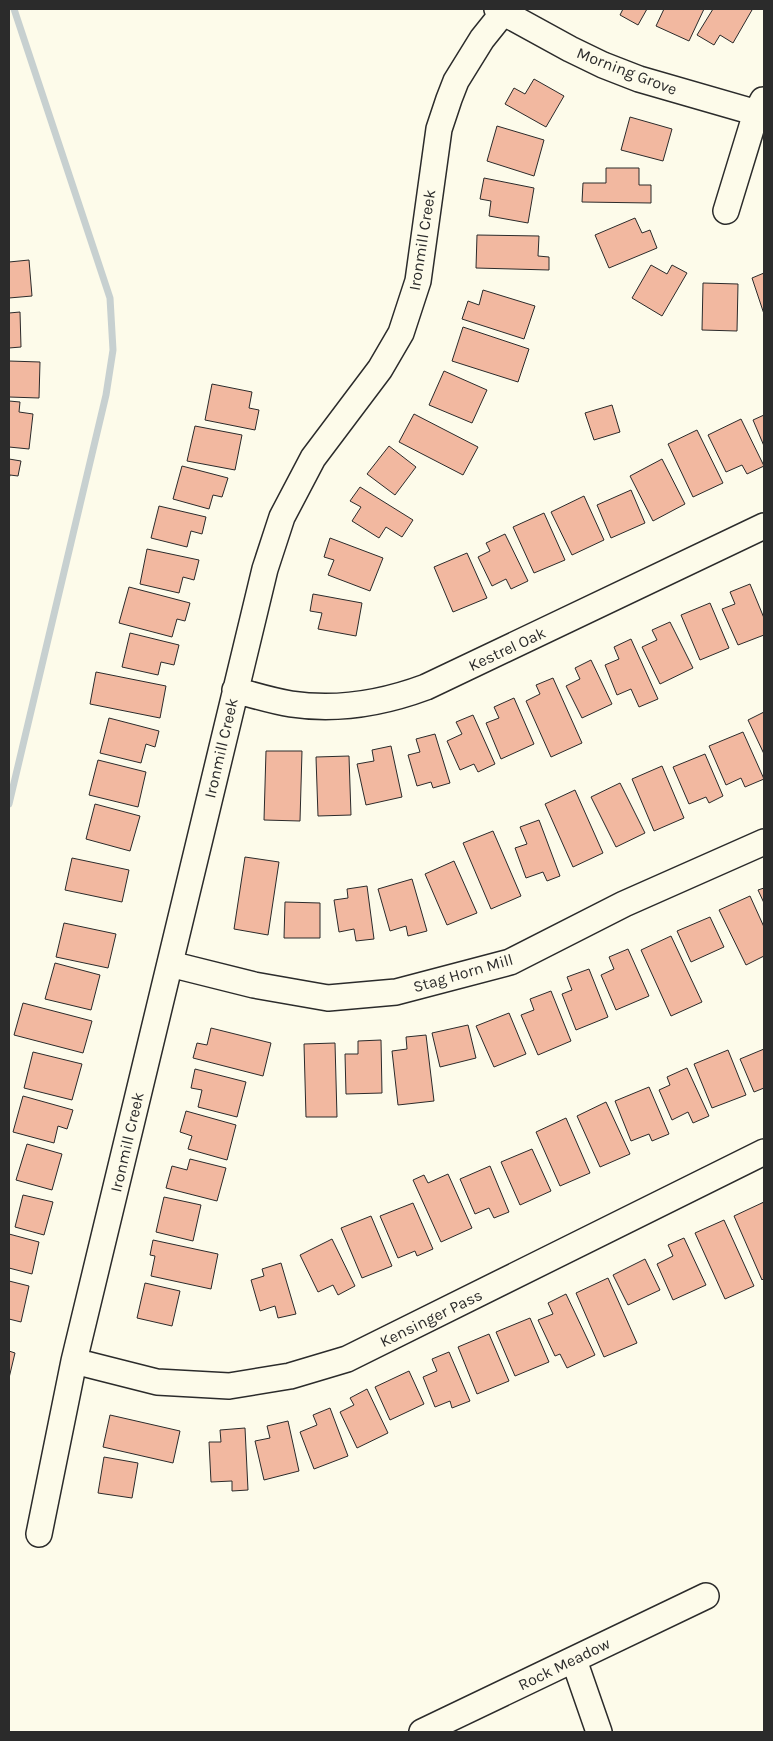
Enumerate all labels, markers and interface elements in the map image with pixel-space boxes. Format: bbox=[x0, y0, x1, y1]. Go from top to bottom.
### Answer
street label: Morning Grove bbox=[574, 43, 680, 99]
street label: Ironmill Creek bbox=[405, 188, 439, 292]
street label: Kestrel Oak bbox=[465, 623, 549, 675]
street label: Ironmill Creek bbox=[200, 696, 242, 800]
street label: Stag Horn Mill bbox=[411, 950, 515, 996]
street label: Ironmill Creek bbox=[106, 1090, 148, 1194]
street label: Kensinger Pass bbox=[377, 1285, 485, 1351]
street label: Rock Meadow bbox=[515, 1633, 613, 1694]

